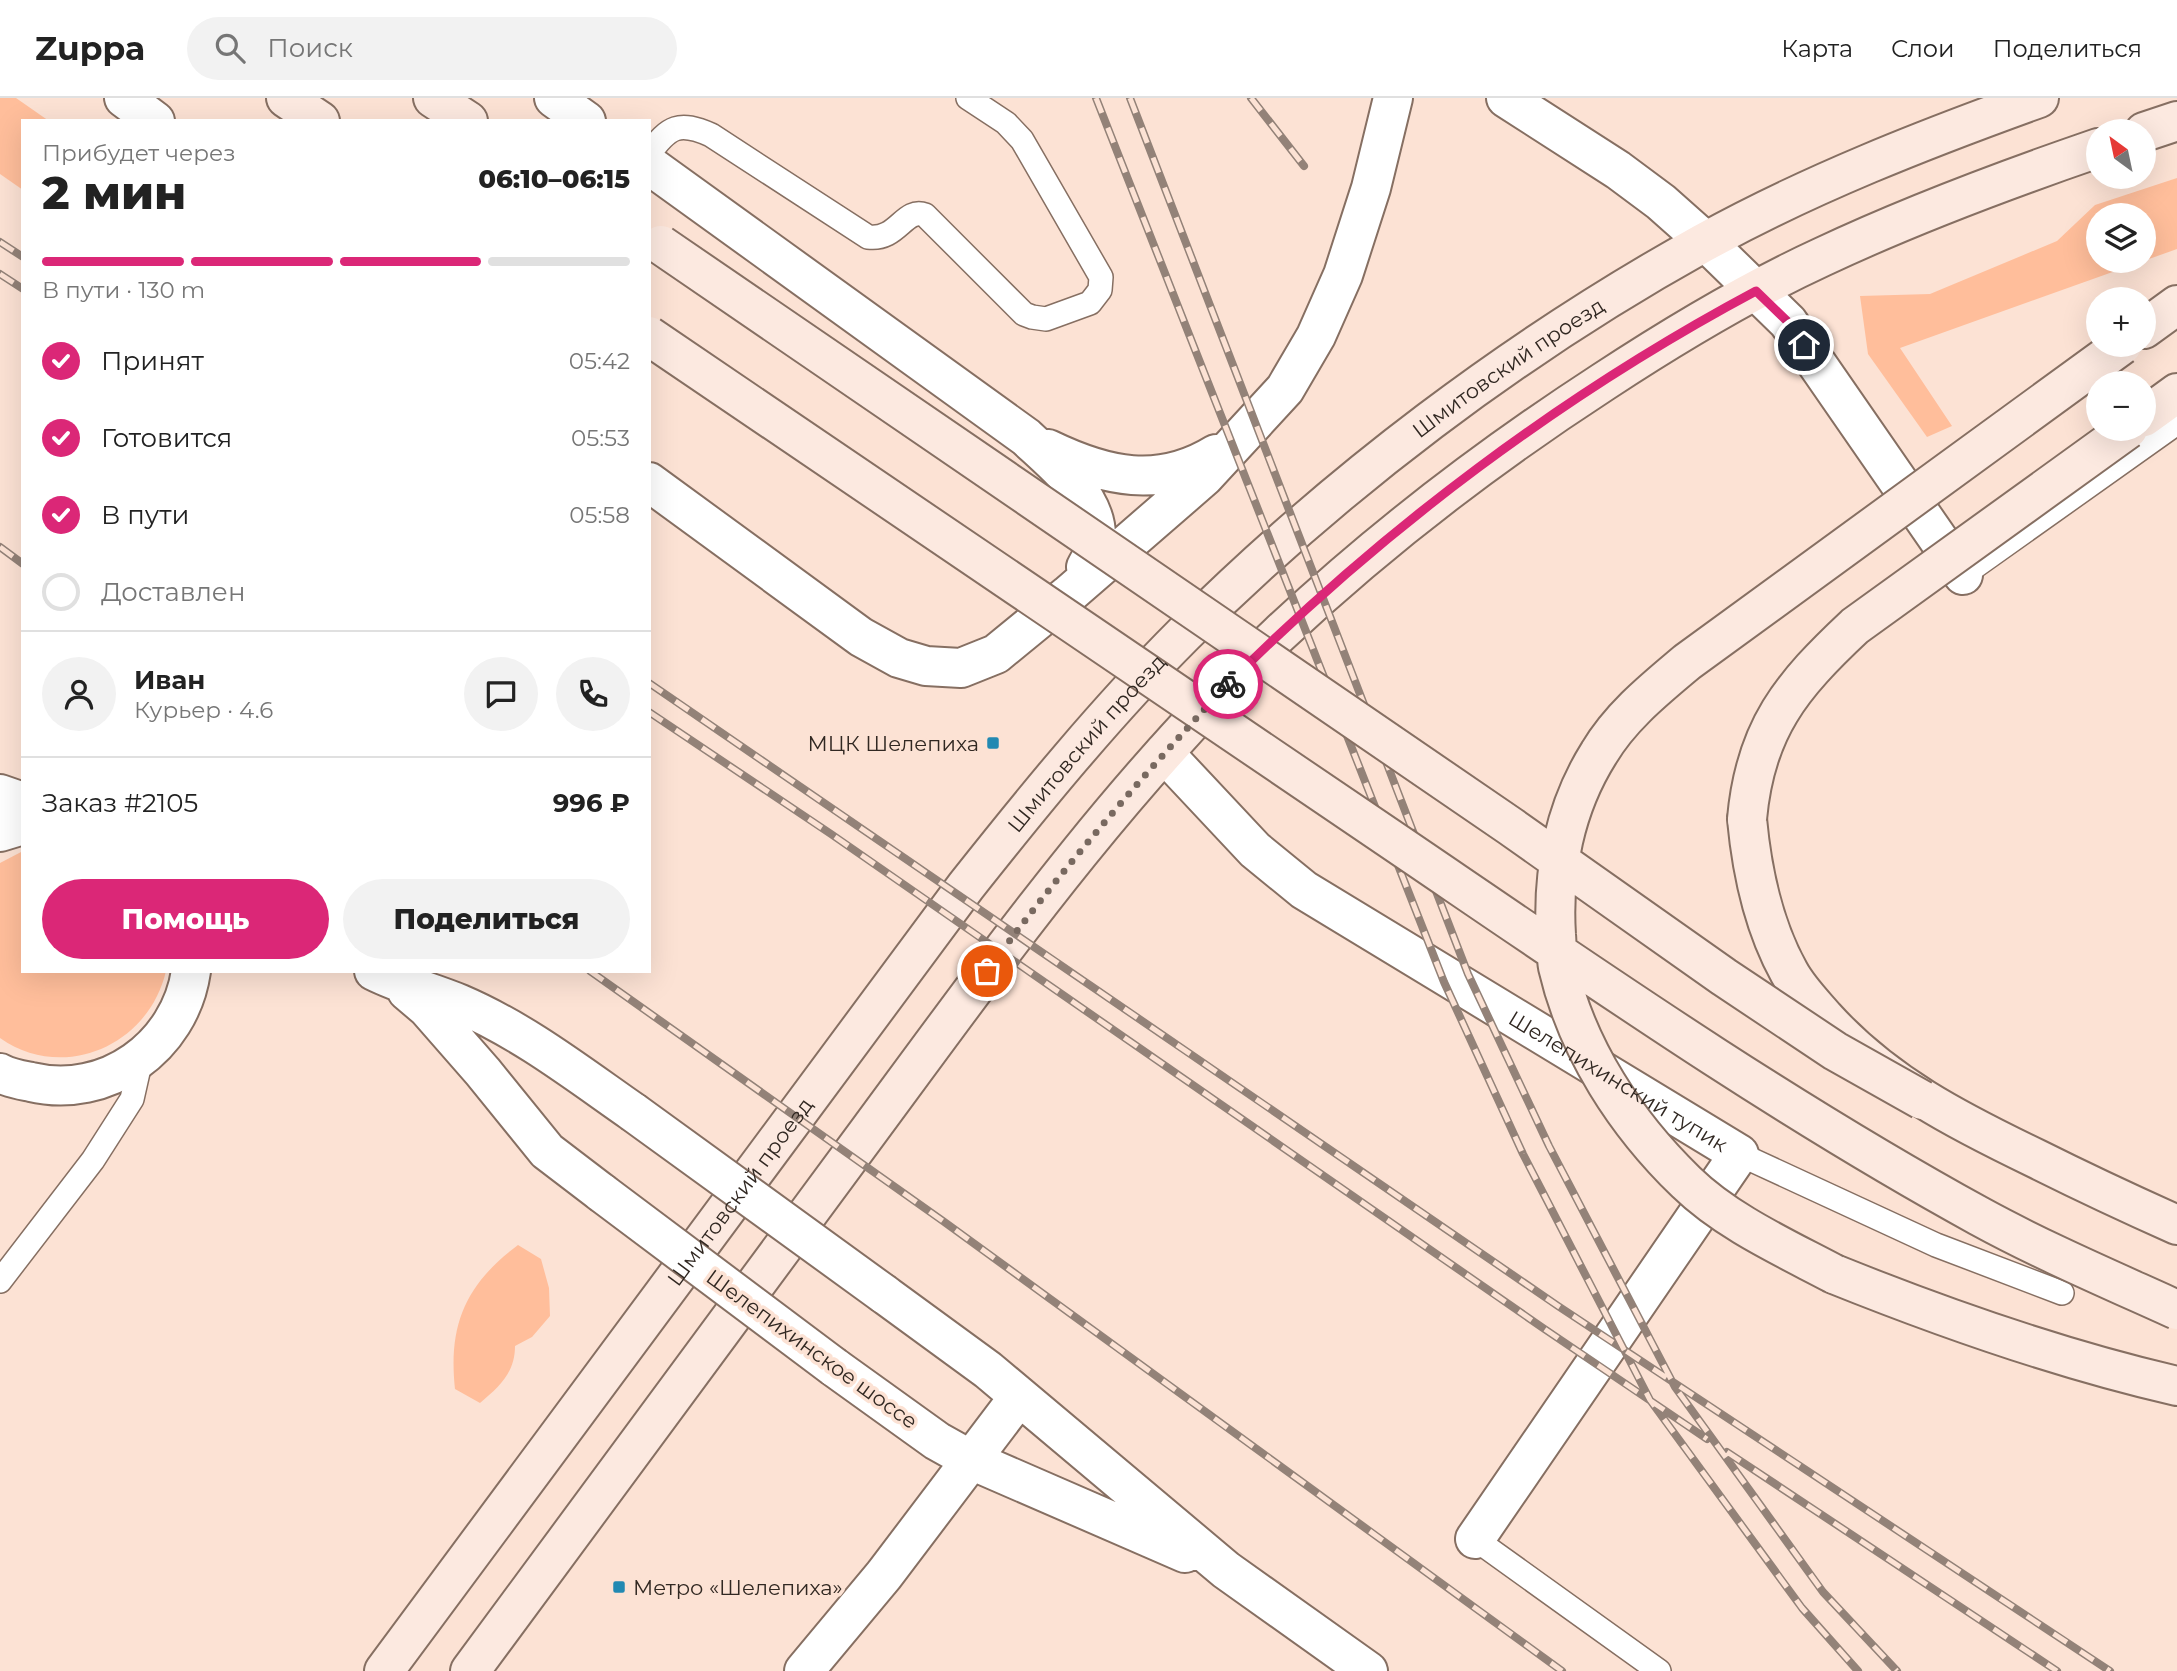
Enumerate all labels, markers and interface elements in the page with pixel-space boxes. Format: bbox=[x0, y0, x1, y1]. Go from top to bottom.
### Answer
search box bbox=[187, 17, 677, 80]
text: Zuppa bbox=[35, 28, 145, 68]
icon: search bbox=[211, 29, 249, 67]
text: Поиск bbox=[267, 32, 353, 64]
text: Карта bbox=[1781, 34, 1853, 63]
text: Слои bbox=[1891, 34, 1955, 63]
text: Поделиться bbox=[1993, 34, 2142, 63]
north arrow bbox=[2086, 119, 2156, 189]
map controls bbox=[2086, 119, 2156, 441]
text: Прибудет через bbox=[42, 139, 236, 167]
text: 06:10–06:15 bbox=[478, 163, 630, 195]
text: 2 мин bbox=[42, 164, 186, 221]
button: layers bbox=[2086, 203, 2156, 273]
text: В пути · 130 m bbox=[42, 276, 205, 304]
button: + bbox=[2086, 287, 2156, 357]
street label: Шмитовский проезд bbox=[1407, 292, 1608, 442]
pin bbox=[1774, 315, 1834, 375]
icon: home bbox=[1785, 326, 1823, 364]
icon: check bbox=[42, 342, 80, 380]
text: Принят bbox=[101, 345, 204, 377]
text: 05:42 bbox=[569, 347, 630, 375]
button: − bbox=[2086, 371, 2156, 441]
icon: check bbox=[42, 419, 80, 457]
text: Готовится bbox=[101, 422, 232, 454]
text: 05:53 bbox=[571, 424, 630, 452]
icon: check bbox=[42, 496, 80, 534]
text: В пути bbox=[101, 499, 190, 531]
text: 05:58 bbox=[569, 501, 630, 529]
text: Доставлен bbox=[101, 576, 246, 608]
street label: Шмитовский проезд bbox=[1002, 649, 1170, 837]
courier bbox=[1193, 649, 1263, 719]
button: person bbox=[42, 657, 116, 731]
button: chat bbox=[464, 657, 538, 731]
button: phone bbox=[556, 657, 630, 731]
text: Иван bbox=[134, 664, 205, 696]
icon: bike bbox=[1209, 665, 1247, 703]
text: Курьер · 4.6 bbox=[134, 696, 273, 724]
place label: МЦК Шелепиха bbox=[808, 731, 979, 756]
marker: МЦК Шелепиха bbox=[985, 735, 1001, 751]
text: Заказ #2105 bbox=[42, 787, 198, 819]
text: 996 ₽ bbox=[553, 787, 630, 819]
button: Помощь bbox=[42, 879, 329, 959]
button: Поделиться bbox=[343, 879, 630, 959]
pin bbox=[957, 941, 1017, 1001]
icon: bag bbox=[968, 952, 1006, 990]
street label: Шелепихинский тупик bbox=[1505, 1005, 1732, 1157]
street label: Шмитовский проезд bbox=[662, 1092, 817, 1290]
street label: Шелепихинское шоссе bbox=[702, 1264, 922, 1434]
place label: Метро «Шелепиха» bbox=[633, 1575, 843, 1600]
marker: Метро «Шелепиха» bbox=[611, 1579, 627, 1595]

